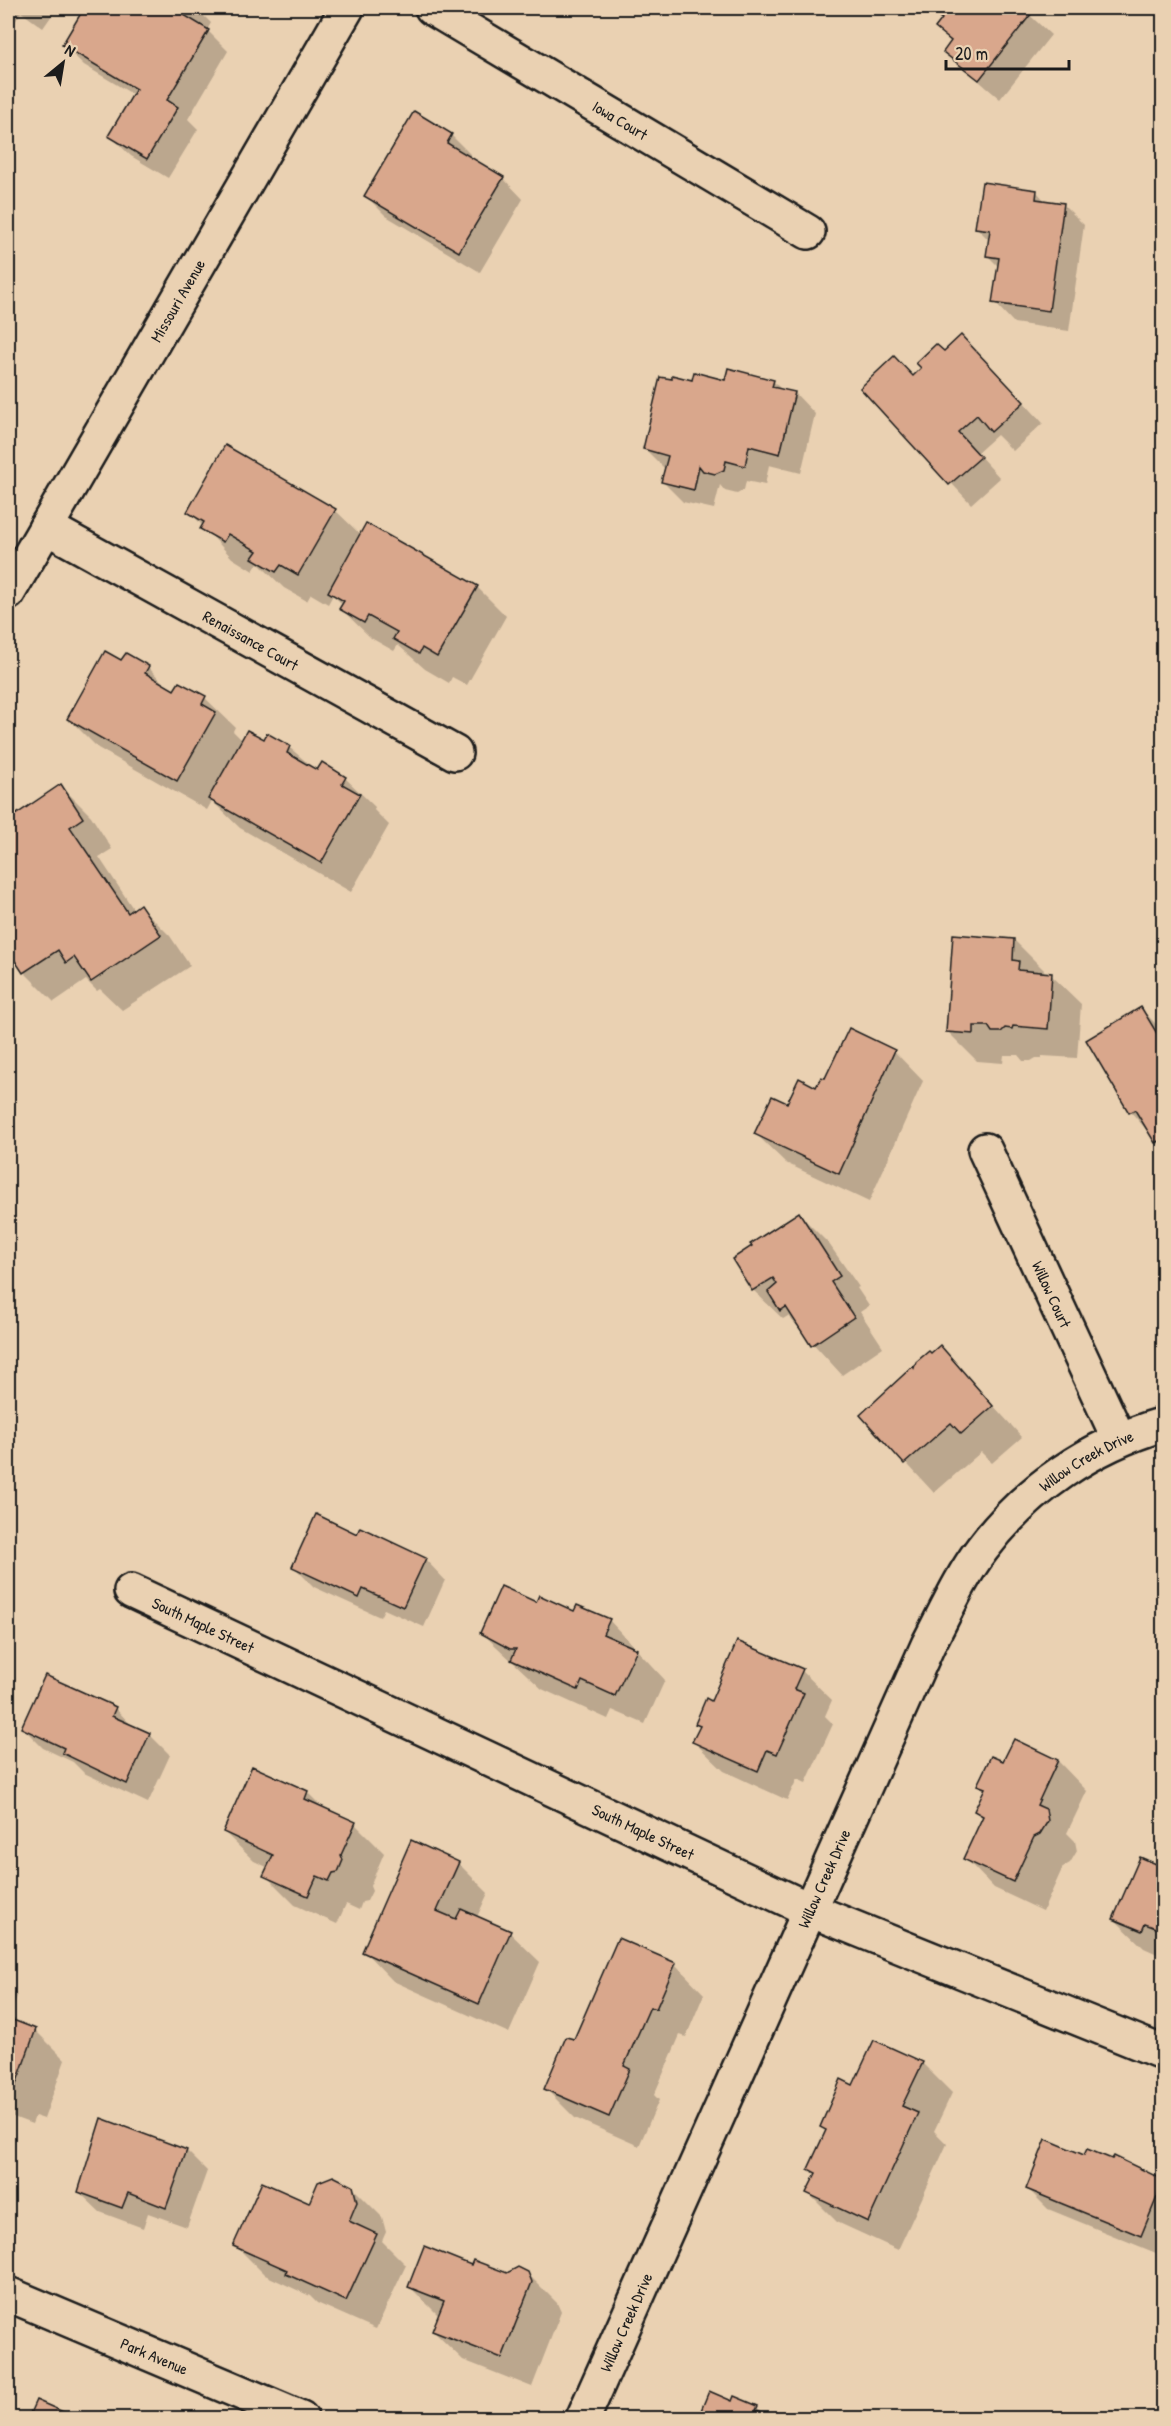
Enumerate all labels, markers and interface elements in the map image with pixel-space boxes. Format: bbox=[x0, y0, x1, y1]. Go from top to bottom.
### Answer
north arrow bbox=[33, 33, 93, 93]
scale bar bbox=[946, 33, 1069, 71]
text: N bbox=[61, 38, 80, 62]
text: 20 m bbox=[955, 41, 988, 66]
street label: Iowa Court bbox=[588, 95, 652, 145]
street label: Missouri Avenue bbox=[145, 255, 210, 346]
street label: Renaissance Court bbox=[199, 605, 303, 676]
street label: Willow Court bbox=[1027, 1257, 1077, 1332]
street label: Willow Creek Drive bbox=[1034, 1424, 1137, 1497]
street label: South Maple Street bbox=[149, 1592, 259, 1659]
street label: South Maple Street bbox=[589, 1798, 698, 1865]
street label: Willow Creek Drive bbox=[792, 1825, 856, 1931]
street label: Willow Creek Drive bbox=[594, 2269, 658, 2375]
street label: Park Avenue bbox=[117, 2332, 192, 2380]

